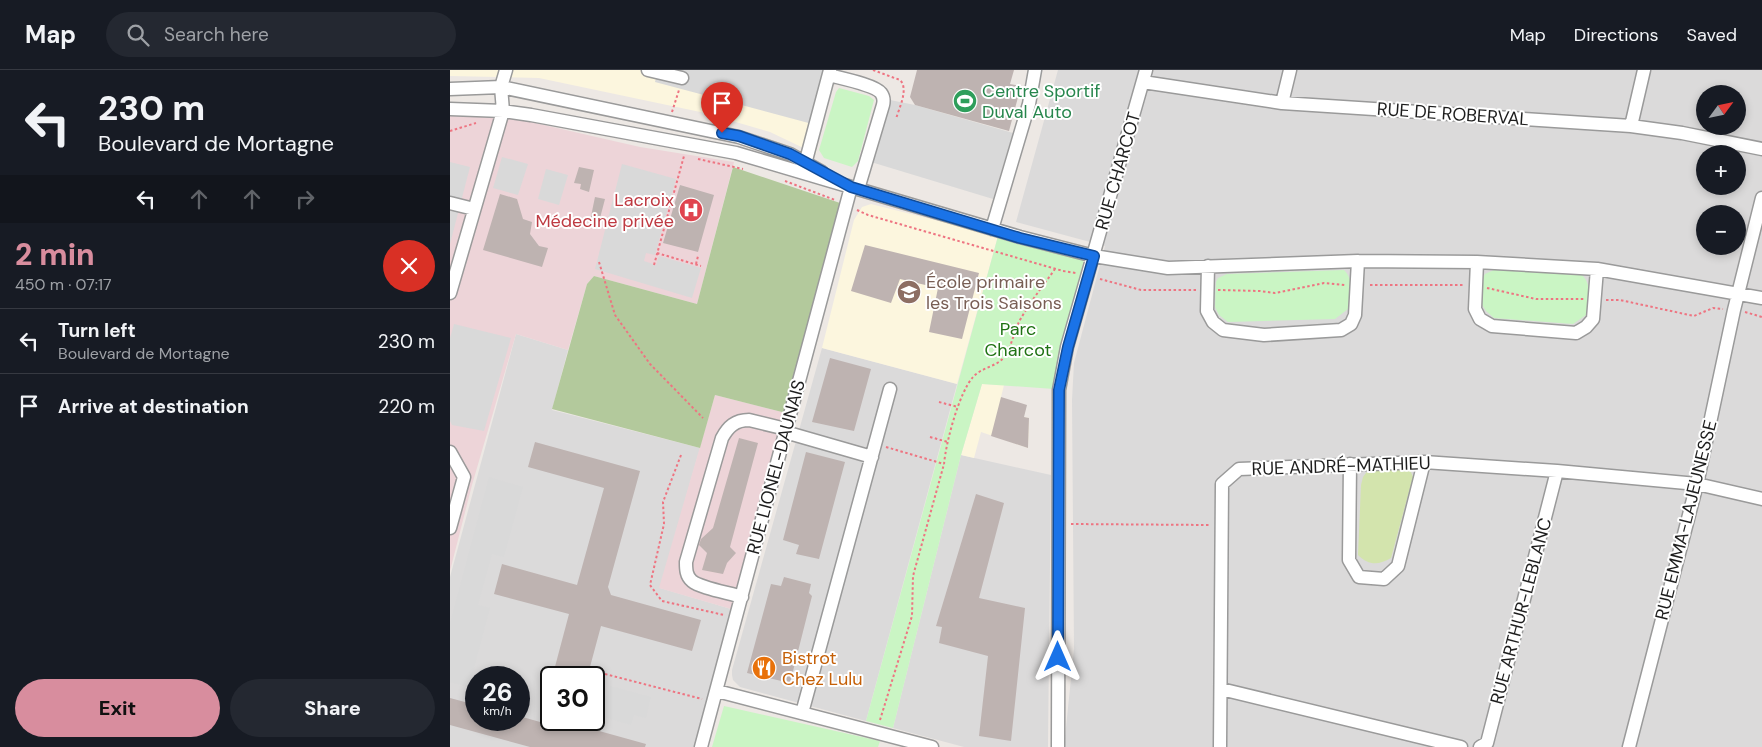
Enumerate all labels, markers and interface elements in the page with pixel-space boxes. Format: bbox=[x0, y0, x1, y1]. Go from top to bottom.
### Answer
search box bbox=[106, 12, 456, 57]
text: Map bbox=[25, 19, 76, 50]
icon: search bbox=[124, 21, 152, 49]
text: Search here bbox=[164, 22, 269, 47]
text: Map bbox=[1510, 23, 1546, 47]
text: Directions bbox=[1574, 23, 1659, 47]
text: Saved bbox=[1687, 23, 1737, 47]
place label: Centre Sportif Duval Auto bbox=[982, 79, 1100, 124]
pin bbox=[701, 82, 743, 133]
text: 230 m bbox=[98, 85, 205, 131]
north arrow bbox=[1696, 85, 1746, 135]
map controls bbox=[1696, 85, 1746, 255]
sports icon: Centre Sportif Duval Auto bbox=[952, 88, 978, 114]
icon: arrive bbox=[708, 89, 736, 117]
icon: left bbox=[15, 90, 80, 155]
street label: RUE DE ROBERVAL bbox=[1376, 97, 1530, 131]
street label: RUE CHARCOT bbox=[1090, 109, 1146, 233]
text: Boulevard de Mortagne bbox=[98, 129, 334, 158]
button: + bbox=[1696, 145, 1746, 195]
icon: left bbox=[132, 185, 160, 213]
icon: ahead bbox=[185, 185, 213, 213]
icon: ahead bbox=[238, 185, 266, 213]
icon: right bbox=[291, 185, 319, 213]
place label: Lacroix Médecine privée bbox=[535, 188, 674, 233]
hospital icon: Lacroix Médecine privée bbox=[678, 197, 704, 223]
button: − bbox=[1696, 205, 1746, 255]
text: 2 min bbox=[15, 235, 95, 274]
button: close bbox=[383, 240, 435, 292]
place label: École primaire les Trois Saisons bbox=[926, 270, 1062, 315]
text: 450 m · 07:17 bbox=[15, 274, 112, 295]
school or university icon: École primaire les Trois Saisons bbox=[896, 279, 922, 305]
park label: Parc Charcot bbox=[984, 317, 1052, 362]
text: Turn left bbox=[58, 318, 136, 343]
icon: left bbox=[15, 327, 43, 355]
text: 230 m bbox=[378, 329, 435, 354]
text: Boulevard de Mortagne bbox=[58, 343, 230, 364]
street label: RUE LIONEL-DAUNAIS bbox=[741, 377, 811, 557]
icon: arrive bbox=[15, 392, 43, 420]
text: Arrive at destination bbox=[58, 394, 249, 419]
text: 220 m bbox=[378, 394, 435, 419]
street label: RUE EMMA-LAJEUNESSE bbox=[1650, 418, 1722, 622]
street label: RUE ANDRÉ-MATHIEU bbox=[1251, 451, 1431, 481]
street label: RUE ARTHUR-LEBLANC bbox=[1485, 515, 1557, 707]
position arrow bbox=[1031, 630, 1083, 682]
place label: Bistrot Chez Lulu bbox=[782, 646, 863, 691]
restaurant icon: Bistrot Chez Lulu bbox=[751, 655, 777, 681]
speed limit sign: 30 bbox=[540, 666, 605, 731]
text: 26 bbox=[482, 676, 513, 709]
button: Exit bbox=[15, 679, 220, 737]
button: Share bbox=[230, 679, 435, 737]
text: km/h bbox=[483, 703, 512, 719]

